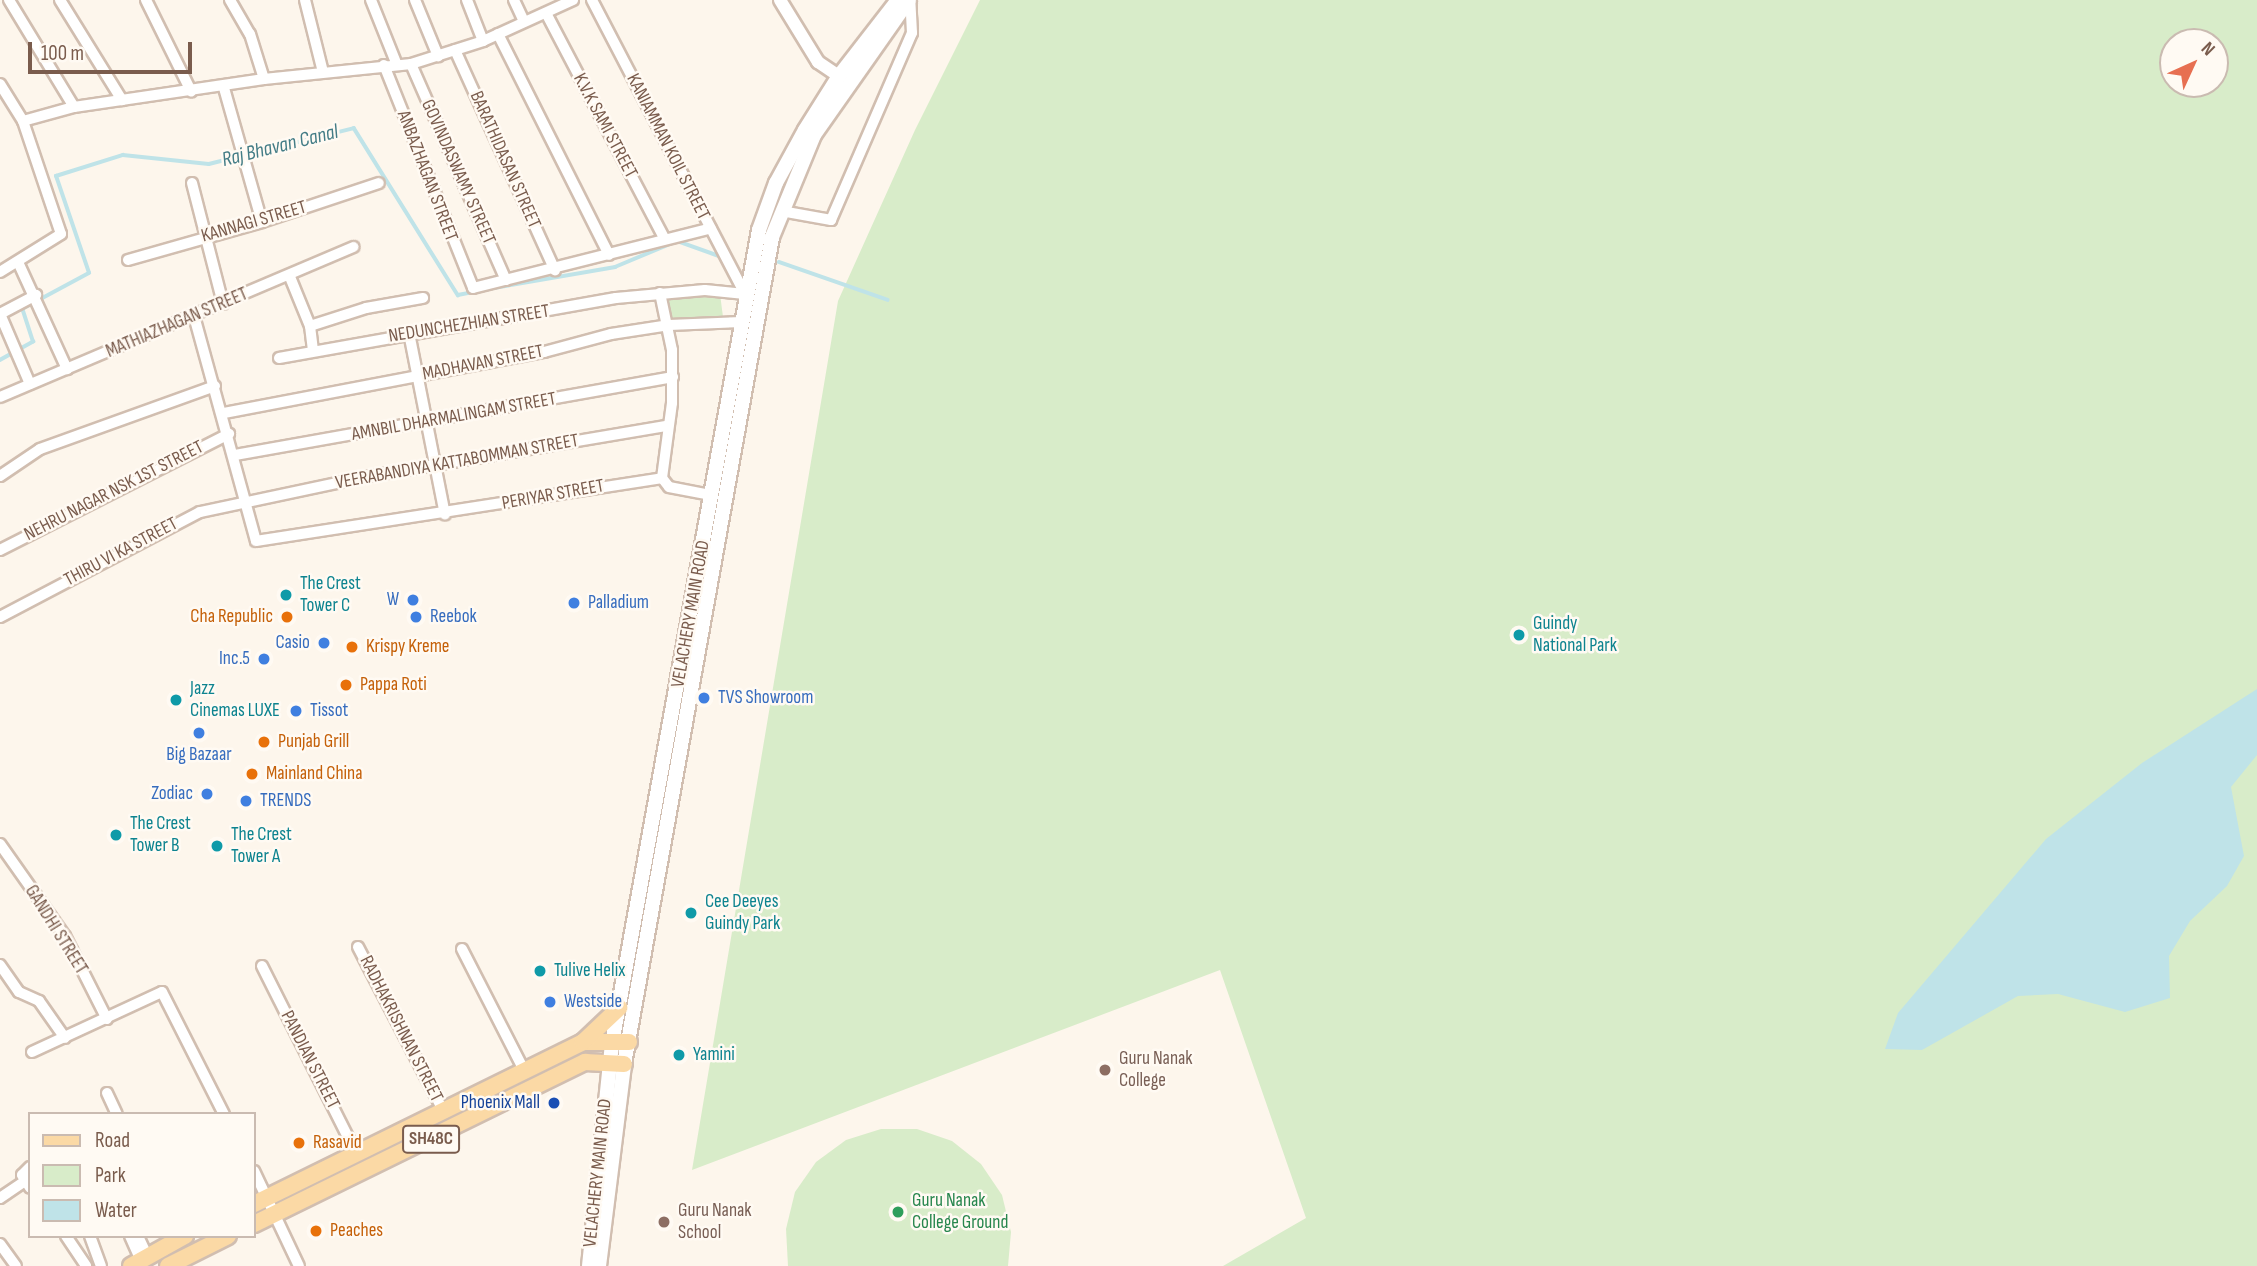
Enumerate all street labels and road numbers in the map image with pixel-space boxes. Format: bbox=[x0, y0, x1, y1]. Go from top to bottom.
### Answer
street label: K.V.K SAMI STREET bbox=[568, 70, 642, 182]
street label: KANIAMMAN KOIL STREET bbox=[621, 70, 715, 224]
street label: BARATHIDASAN STREET bbox=[465, 88, 545, 232]
street label: GOVINDASWAMY STREET bbox=[416, 96, 500, 248]
street label: ANBAZHAGAN STREET bbox=[392, 107, 462, 245]
street label: KANNAGI STREET bbox=[199, 196, 309, 248]
street label: MATHIAZHAGAN STREET bbox=[103, 283, 251, 363]
street label: NEDUNCHEZHIAN STREET bbox=[387, 300, 551, 348]
street label: MADHAVAN STREET bbox=[421, 340, 545, 386]
street label: AMNBIL DHARMALINGAM STREET bbox=[350, 388, 558, 446]
street label: VEERABANDIYA KATTABOMMAN STREET bbox=[334, 429, 580, 495]
street label: NEHRU NAGAR NSK 1ST STREET bbox=[21, 436, 207, 546]
street label: PERIYAR STREET bbox=[500, 475, 606, 515]
street label: THIRU VI KA STREET bbox=[60, 513, 182, 591]
street label: VELACHERY MAIN ROAD bbox=[667, 539, 715, 689]
street label: GANDHI STREET bbox=[20, 881, 92, 979]
street label: RADHAKRISHNAN STREET bbox=[354, 952, 448, 1106]
street label: PANDIAN STREET bbox=[275, 1007, 345, 1113]
street label: VELACHERY MAIN ROAD bbox=[579, 1098, 617, 1248]
road number: SH48C bbox=[401, 1124, 461, 1154]

